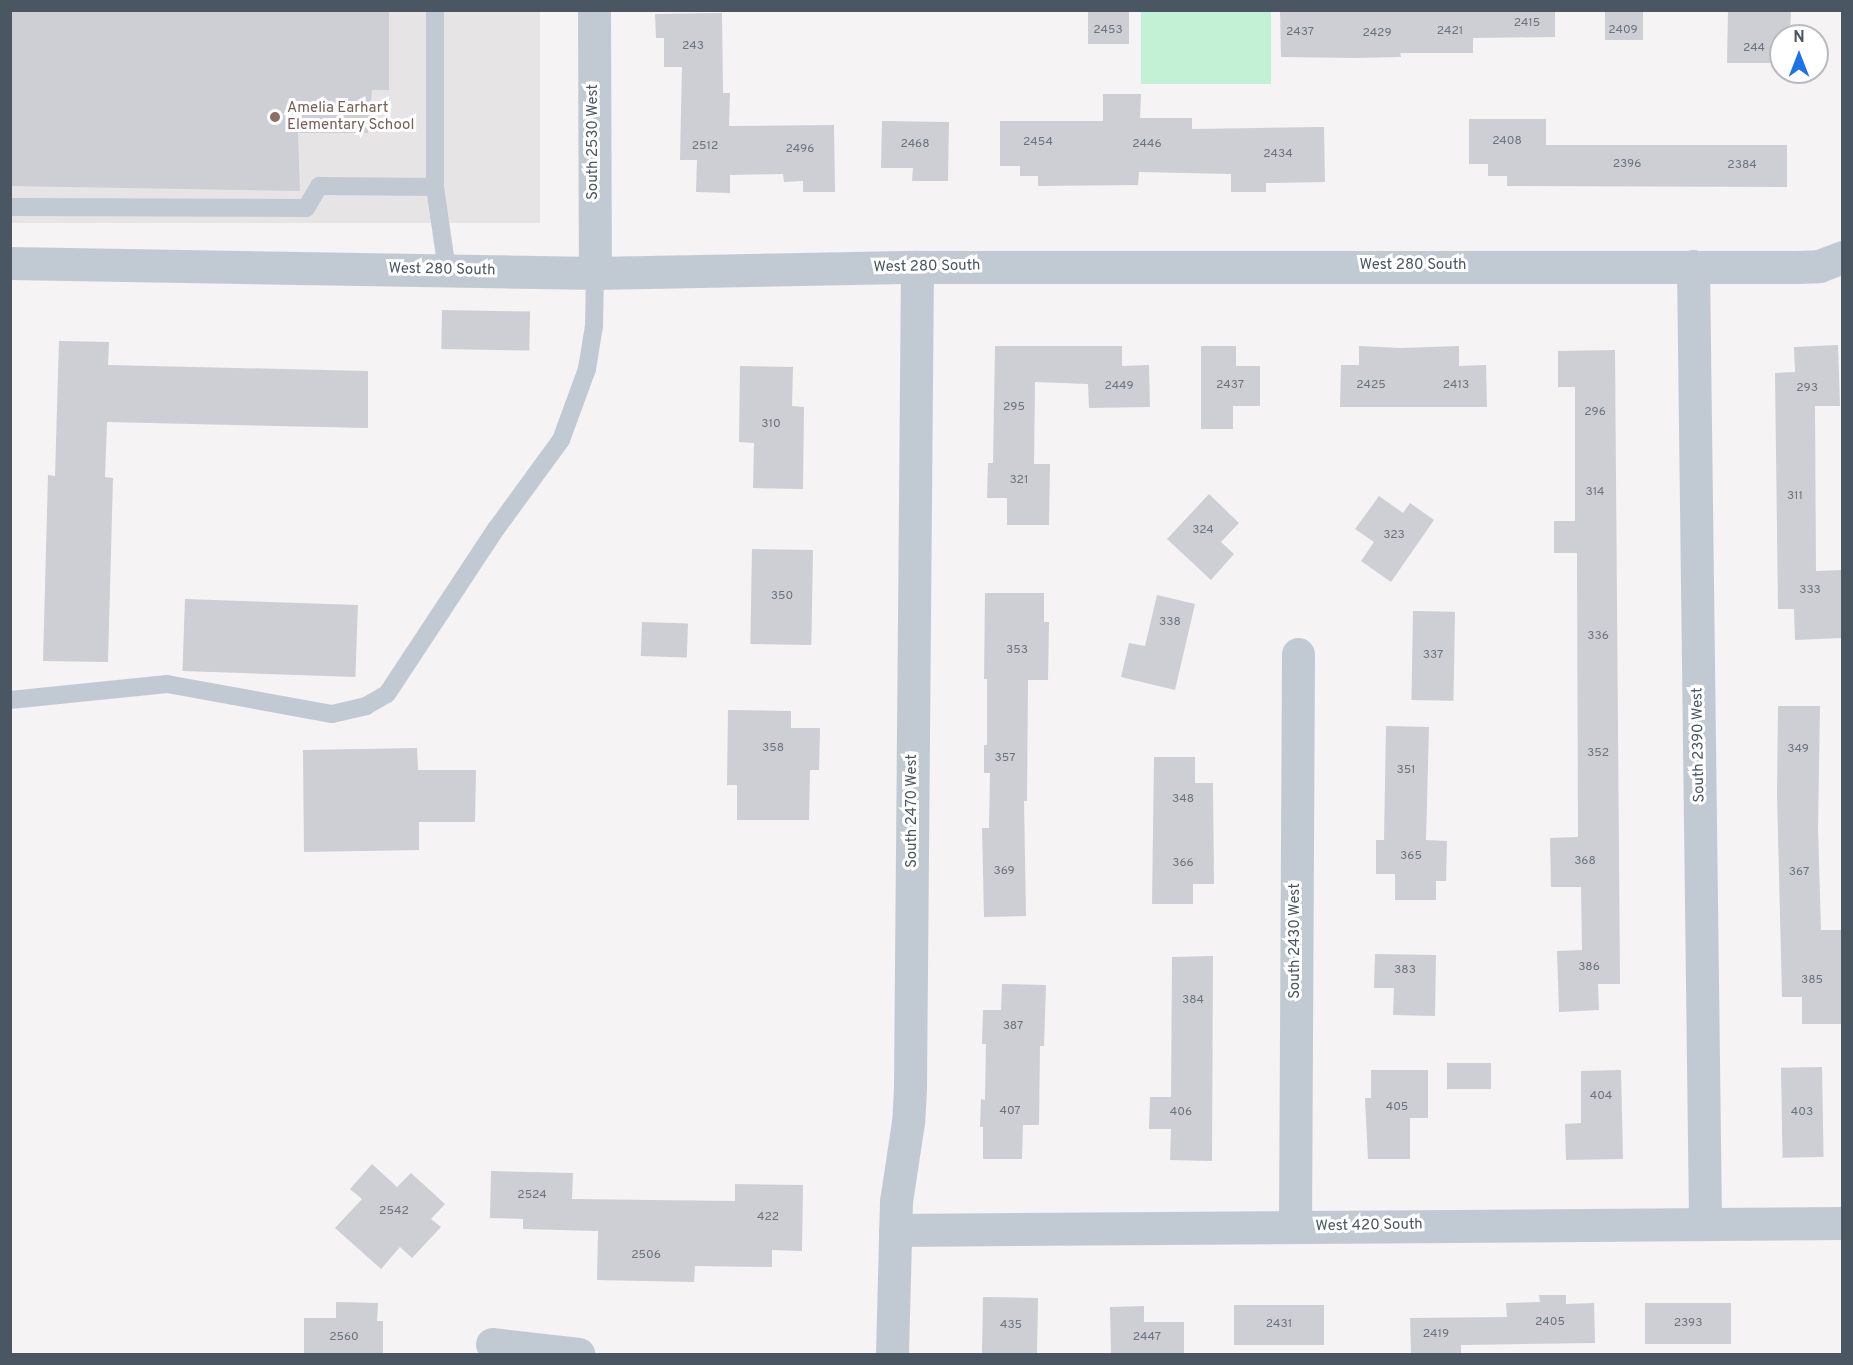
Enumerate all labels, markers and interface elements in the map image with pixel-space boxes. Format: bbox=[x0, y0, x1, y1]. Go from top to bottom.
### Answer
house number: 2415 bbox=[1514, 17, 1540, 31]
house number: 2453 bbox=[1093, 24, 1123, 38]
house number: 2409 bbox=[1608, 24, 1638, 38]
north arrow bbox=[1769, 24, 1829, 84]
house number: 2421 bbox=[1437, 25, 1463, 39]
house number: 2437 bbox=[1286, 26, 1314, 40]
house number: 2429 bbox=[1362, 27, 1392, 41]
text: N bbox=[1793, 28, 1805, 48]
house number: 243 bbox=[682, 40, 704, 54]
house number: 244 bbox=[1743, 42, 1765, 56]
street label: South 2530 West bbox=[585, 84, 603, 200]
place label: Amelia Earhart Elementary School bbox=[287, 99, 414, 134]
marker: Amelia Earhart Elementary School bbox=[268, 110, 282, 124]
house number: 2408 bbox=[1492, 135, 1522, 149]
house number: 2454 bbox=[1023, 136, 1053, 150]
house number: 2468 bbox=[900, 138, 930, 152]
house number: 2446 bbox=[1132, 138, 1162, 152]
house number: 2512 bbox=[692, 140, 718, 154]
house number: 2496 bbox=[786, 143, 814, 157]
house number: 2434 bbox=[1263, 148, 1293, 162]
house number: 2396 bbox=[1613, 158, 1641, 172]
house number: 2384 bbox=[1727, 159, 1757, 173]
street label: West 280 South bbox=[873, 257, 981, 277]
street label: West 280 South bbox=[1360, 257, 1466, 275]
street label: West 280 South bbox=[388, 260, 496, 280]
house number: 2437 bbox=[1216, 379, 1244, 393]
house number: 2425 bbox=[1356, 379, 1386, 393]
house number: 2413 bbox=[1443, 379, 1469, 393]
house number: 2449 bbox=[1104, 380, 1134, 394]
house number: 293 bbox=[1796, 382, 1818, 396]
house number: 295 bbox=[1003, 401, 1025, 415]
house number: 296 bbox=[1584, 406, 1606, 420]
house number: 310 bbox=[761, 418, 781, 432]
house number: 321 bbox=[1010, 474, 1028, 488]
house number: 314 bbox=[1586, 486, 1604, 500]
house number: 311 bbox=[1787, 490, 1803, 504]
house number: 324 bbox=[1192, 524, 1214, 538]
house number: 323 bbox=[1383, 529, 1405, 543]
house number: 333 bbox=[1799, 584, 1821, 598]
house number: 350 bbox=[771, 590, 793, 604]
house number: 338 bbox=[1159, 616, 1181, 630]
house number: 336 bbox=[1587, 630, 1609, 644]
house number: 353 bbox=[1006, 644, 1028, 658]
house number: 337 bbox=[1423, 649, 1443, 663]
street label: South 2390 West bbox=[1689, 687, 1709, 803]
house number: 358 bbox=[762, 742, 784, 756]
house number: 349 bbox=[1787, 743, 1809, 757]
house number: 352 bbox=[1587, 747, 1609, 761]
house number: 357 bbox=[995, 752, 1015, 766]
street label: South 2470 West bbox=[904, 754, 922, 868]
house number: 351 bbox=[1396, 764, 1416, 778]
house number: 348 bbox=[1172, 793, 1194, 807]
house number: 365 bbox=[1400, 850, 1422, 864]
house number: 368 bbox=[1574, 855, 1596, 869]
house number: 366 bbox=[1172, 857, 1194, 871]
house number: 369 bbox=[993, 865, 1015, 879]
house number: 367 bbox=[1789, 866, 1809, 880]
street label: South 2430 West bbox=[1287, 883, 1305, 999]
house number: 386 bbox=[1578, 961, 1600, 975]
house number: 383 bbox=[1394, 964, 1416, 978]
house number: 385 bbox=[1801, 974, 1823, 988]
house number: 384 bbox=[1182, 994, 1204, 1008]
house number: 387 bbox=[1003, 1020, 1023, 1034]
house number: 404 bbox=[1590, 1090, 1612, 1104]
house number: 405 bbox=[1386, 1101, 1408, 1115]
house number: 407 bbox=[999, 1105, 1021, 1119]
house number: 406 bbox=[1170, 1106, 1192, 1120]
house number: 403 bbox=[1791, 1106, 1813, 1120]
house number: 2524 bbox=[517, 1189, 547, 1203]
house number: 2542 bbox=[379, 1205, 409, 1219]
house number: 422 bbox=[757, 1211, 779, 1225]
street label: West 420 South bbox=[1315, 1216, 1423, 1236]
house number: 2506 bbox=[631, 1249, 661, 1263]
house number: 2405 bbox=[1535, 1316, 1565, 1330]
house number: 2393 bbox=[1674, 1317, 1702, 1331]
house number: 2431 bbox=[1266, 1318, 1292, 1332]
house number: 435 bbox=[1000, 1319, 1022, 1333]
house number: 2419 bbox=[1423, 1328, 1449, 1342]
house number: 2560 bbox=[329, 1331, 359, 1345]
house number: 2447 bbox=[1133, 1331, 1161, 1345]

